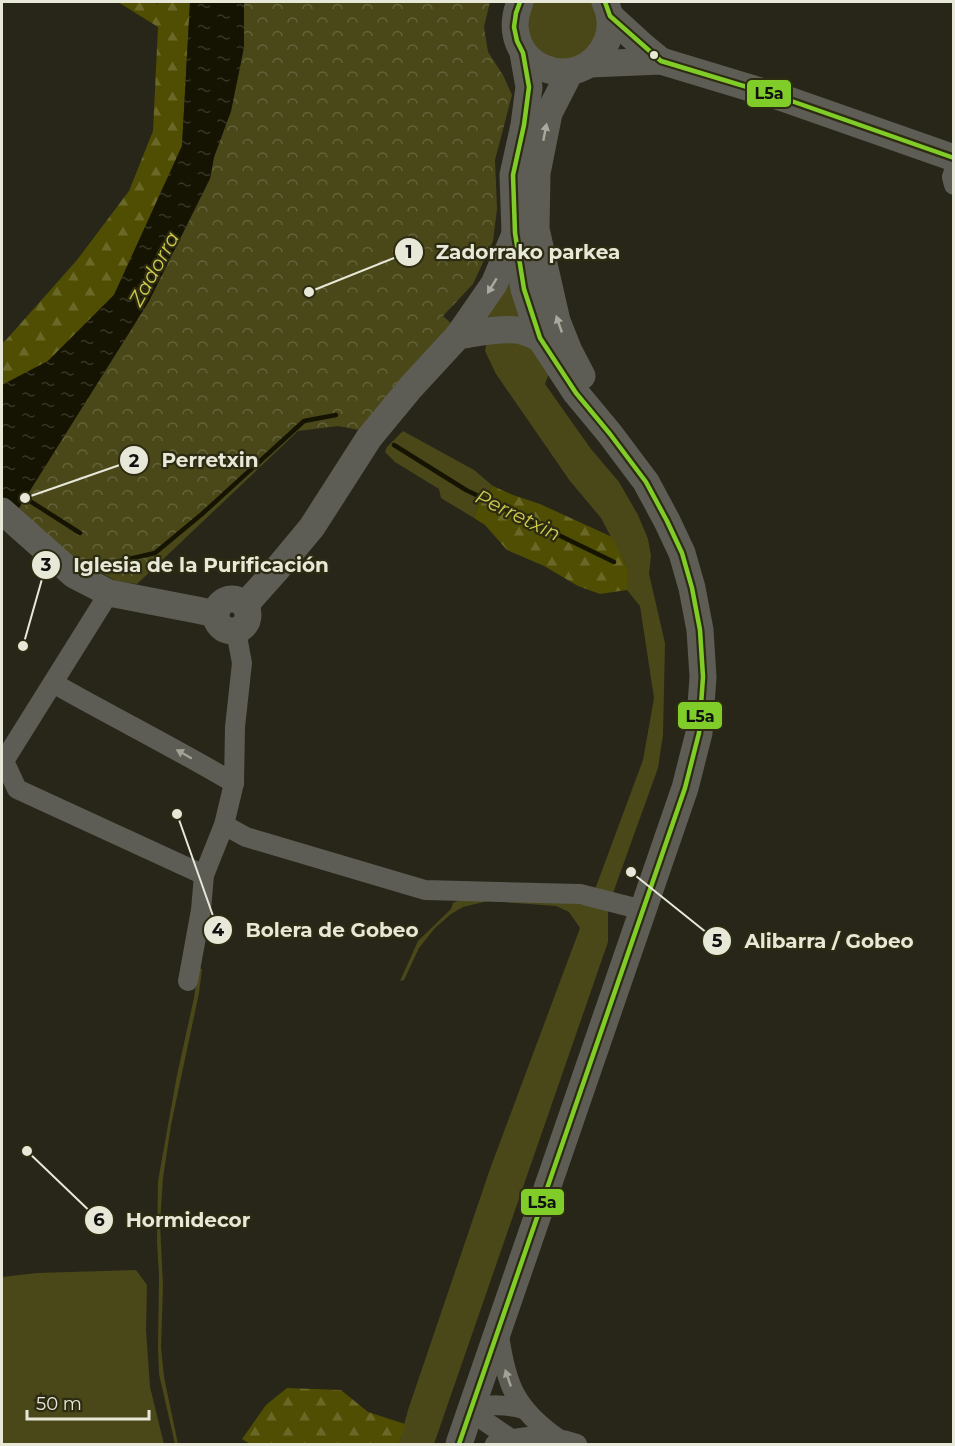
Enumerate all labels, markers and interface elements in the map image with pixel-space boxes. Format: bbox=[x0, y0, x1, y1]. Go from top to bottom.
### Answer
unlabelled marker bbox=[648, 49, 660, 61]
line badge: L5a bbox=[746, 79, 792, 108]
text: L5a bbox=[754, 84, 784, 103]
one-way arrow bbox=[541, 123, 550, 142]
water label: Zadorra bbox=[123, 228, 184, 311]
callout: Zadorrako parkea bbox=[394, 233, 632, 271]
text: Zadorrako parkea bbox=[436, 240, 620, 264]
text: 1 bbox=[405, 241, 413, 263]
one-way arrow bbox=[487, 278, 497, 295]
one-way arrow bbox=[554, 315, 563, 333]
callout: Perretxin bbox=[119, 441, 270, 479]
text: Perretxin bbox=[161, 448, 259, 472]
text: 2 bbox=[129, 450, 140, 472]
water label: Perretxin bbox=[472, 484, 564, 546]
callout: Iglesia de la Purificación bbox=[31, 546, 341, 584]
text: Iglesia de la Purificación bbox=[73, 553, 329, 577]
text: 3 bbox=[40, 554, 52, 576]
line badge: L5a bbox=[677, 701, 723, 730]
text: L5a bbox=[685, 707, 715, 726]
one-way arrow bbox=[175, 749, 192, 759]
callout: Bolera de Gobeo bbox=[203, 911, 430, 949]
text: Bolera de Gobeo bbox=[245, 918, 419, 942]
text: 4 bbox=[212, 919, 225, 941]
callout: Alibarra / Gobeo bbox=[702, 922, 925, 960]
text: Alibarra / Gobeo bbox=[743, 929, 914, 953]
text: 5 bbox=[712, 930, 723, 952]
line badge: L5a bbox=[520, 1188, 565, 1216]
text: L5a bbox=[527, 1193, 557, 1212]
callout: Hormidecor bbox=[84, 1201, 262, 1239]
text: Hormidecor bbox=[126, 1208, 251, 1232]
text: 6 bbox=[93, 1209, 105, 1231]
one-way arrow bbox=[502, 1369, 512, 1387]
scale bar bbox=[27, 1383, 148, 1421]
text: 50 m bbox=[36, 1393, 82, 1415]

